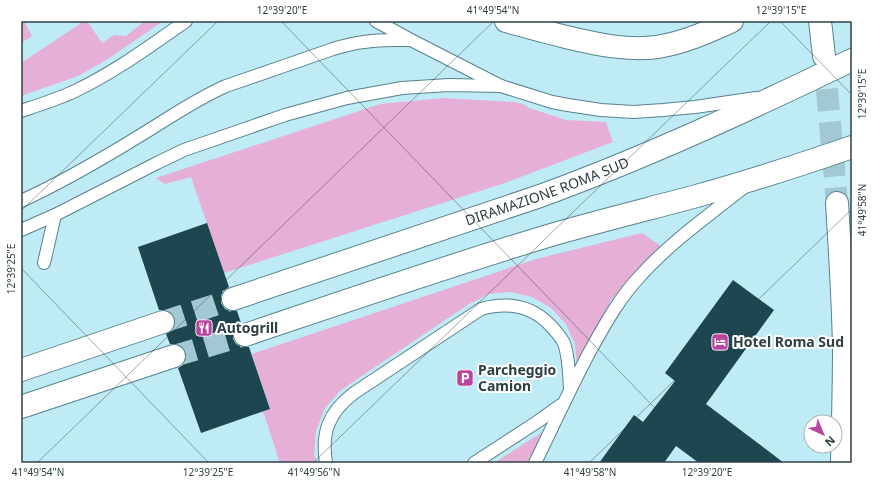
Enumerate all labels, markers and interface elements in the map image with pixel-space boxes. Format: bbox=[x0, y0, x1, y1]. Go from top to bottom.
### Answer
text: 12°39'20"E bbox=[257, 3, 307, 17]
text: 41°49'54"N bbox=[467, 3, 519, 17]
text: 12°39'15"E bbox=[756, 3, 806, 17]
text: 12°39'15"E bbox=[855, 69, 869, 119]
street label: DIRAMAZIONE ROMA SUD bbox=[462, 152, 632, 229]
text: 41°49'58"N bbox=[855, 184, 869, 236]
text: 12°39'25"E bbox=[4, 244, 18, 294]
restaurant icon: Autogrill bbox=[194, 318, 214, 338]
place label: Autogrill bbox=[217, 318, 278, 337]
hotel icon: Hotel Roma Sud bbox=[710, 332, 730, 352]
place label: Hotel Roma Sud bbox=[733, 332, 844, 351]
place label: Parcheggio Camion bbox=[478, 360, 557, 395]
parking icon: Parcheggio Camion bbox=[455, 368, 475, 388]
north arrow bbox=[803, 414, 843, 454]
text: N bbox=[822, 433, 839, 450]
text: 41°49'54"N bbox=[12, 465, 64, 479]
text: 12°39'25"E bbox=[183, 465, 233, 479]
text: 41°49'56"N bbox=[288, 465, 340, 479]
text: 41°49'58"N bbox=[564, 465, 616, 479]
text: 12°39'20"E bbox=[682, 465, 732, 479]

